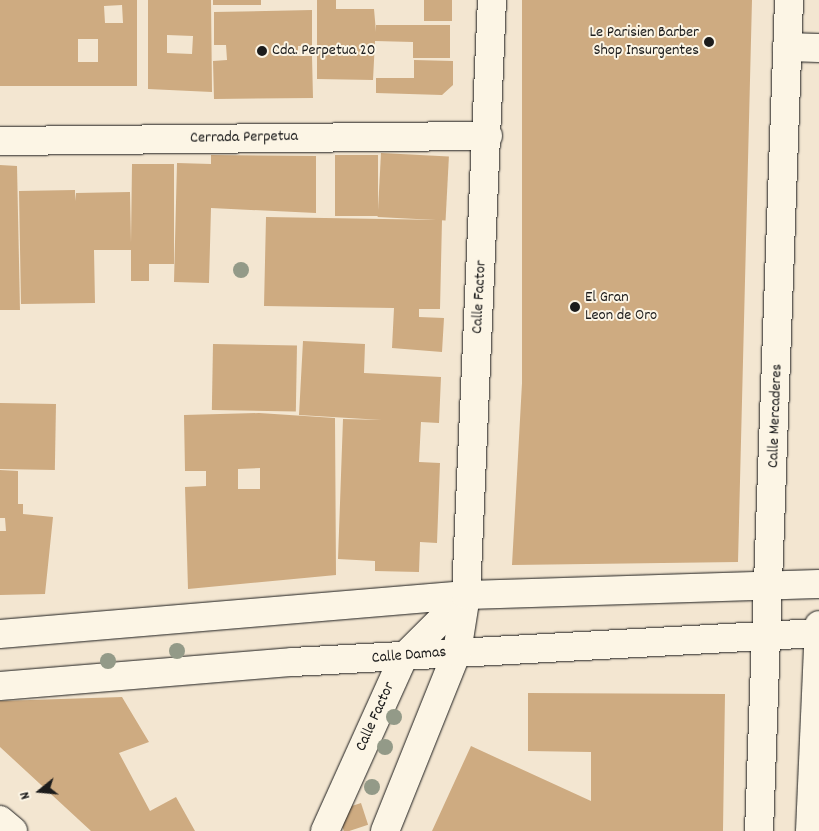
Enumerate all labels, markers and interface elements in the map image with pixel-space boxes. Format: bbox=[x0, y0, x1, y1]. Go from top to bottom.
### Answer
place label: Le Parisien Barber Shop Insurgentes bbox=[589, 23, 699, 61]
marker: Le Parisien Barber Shop Insurgentes bbox=[703, 36, 715, 48]
place label: Cda. Perpetua 20 bbox=[272, 41, 376, 61]
marker: Cda. Perpetua 20 bbox=[256, 45, 268, 57]
street label: Cerrada Perpetua bbox=[190, 127, 298, 149]
street label: Calle Factor bbox=[468, 260, 492, 334]
place label: El Gran Leon de Oro bbox=[585, 288, 657, 326]
marker: El Gran Leon de Oro bbox=[569, 301, 581, 313]
street label: Calle Mercaderes bbox=[765, 364, 787, 468]
street label: Calle Damas bbox=[371, 643, 447, 669]
street label: Calle Factor bbox=[352, 679, 400, 755]
north arrow bbox=[15, 766, 65, 816]
text: N bbox=[15, 789, 36, 802]

